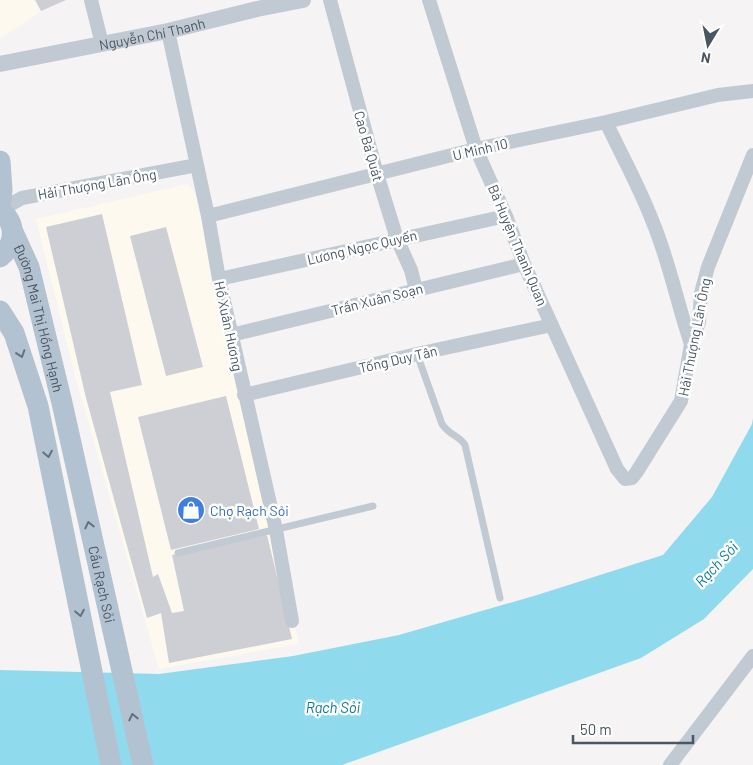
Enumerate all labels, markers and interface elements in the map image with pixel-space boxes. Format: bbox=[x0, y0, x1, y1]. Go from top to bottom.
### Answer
street label: Nguyễn Chí Thanh bbox=[97, 14, 207, 53]
north arrow bbox=[683, 20, 733, 70]
text: N bbox=[700, 49, 712, 67]
street label: Cao Bá Quát bbox=[351, 109, 387, 183]
street label: U Minh 10 bbox=[451, 134, 509, 164]
street label: Hải Thượng Lãn Ông bbox=[36, 165, 158, 203]
street label: Bà Huyện Thanh Quan bbox=[485, 182, 551, 308]
street label: Lương Ngọc Quyến bbox=[305, 226, 419, 268]
street label: Đường Mai Thị Hồng Hạnh bbox=[11, 240, 68, 394]
street label: Hải Thượng Lãn Ông bbox=[674, 276, 714, 398]
street label: Hồ Xuân Hương bbox=[211, 279, 247, 373]
street label: Trần Xuân Soạn bbox=[330, 279, 424, 319]
street label: Tống Duy Tân bbox=[357, 342, 439, 376]
one-way arrow bbox=[15, 350, 25, 358]
one-way arrow bbox=[42, 449, 53, 458]
shop icon: Chợ Rạch Sỏi bbox=[176, 495, 206, 525]
place label: Chợ Rạch Sỏi bbox=[210, 502, 289, 519]
one-way arrow bbox=[84, 520, 95, 529]
water label: Rạch Sỏi bbox=[691, 538, 741, 590]
street label: Cầu Rạch Sỏi bbox=[86, 544, 119, 624]
one-way arrow bbox=[74, 608, 85, 617]
water label: Rạch Sỏi bbox=[306, 698, 361, 716]
scale bar bbox=[573, 712, 693, 744]
one-way arrow bbox=[128, 713, 138, 722]
text: 50 m bbox=[580, 720, 612, 738]

